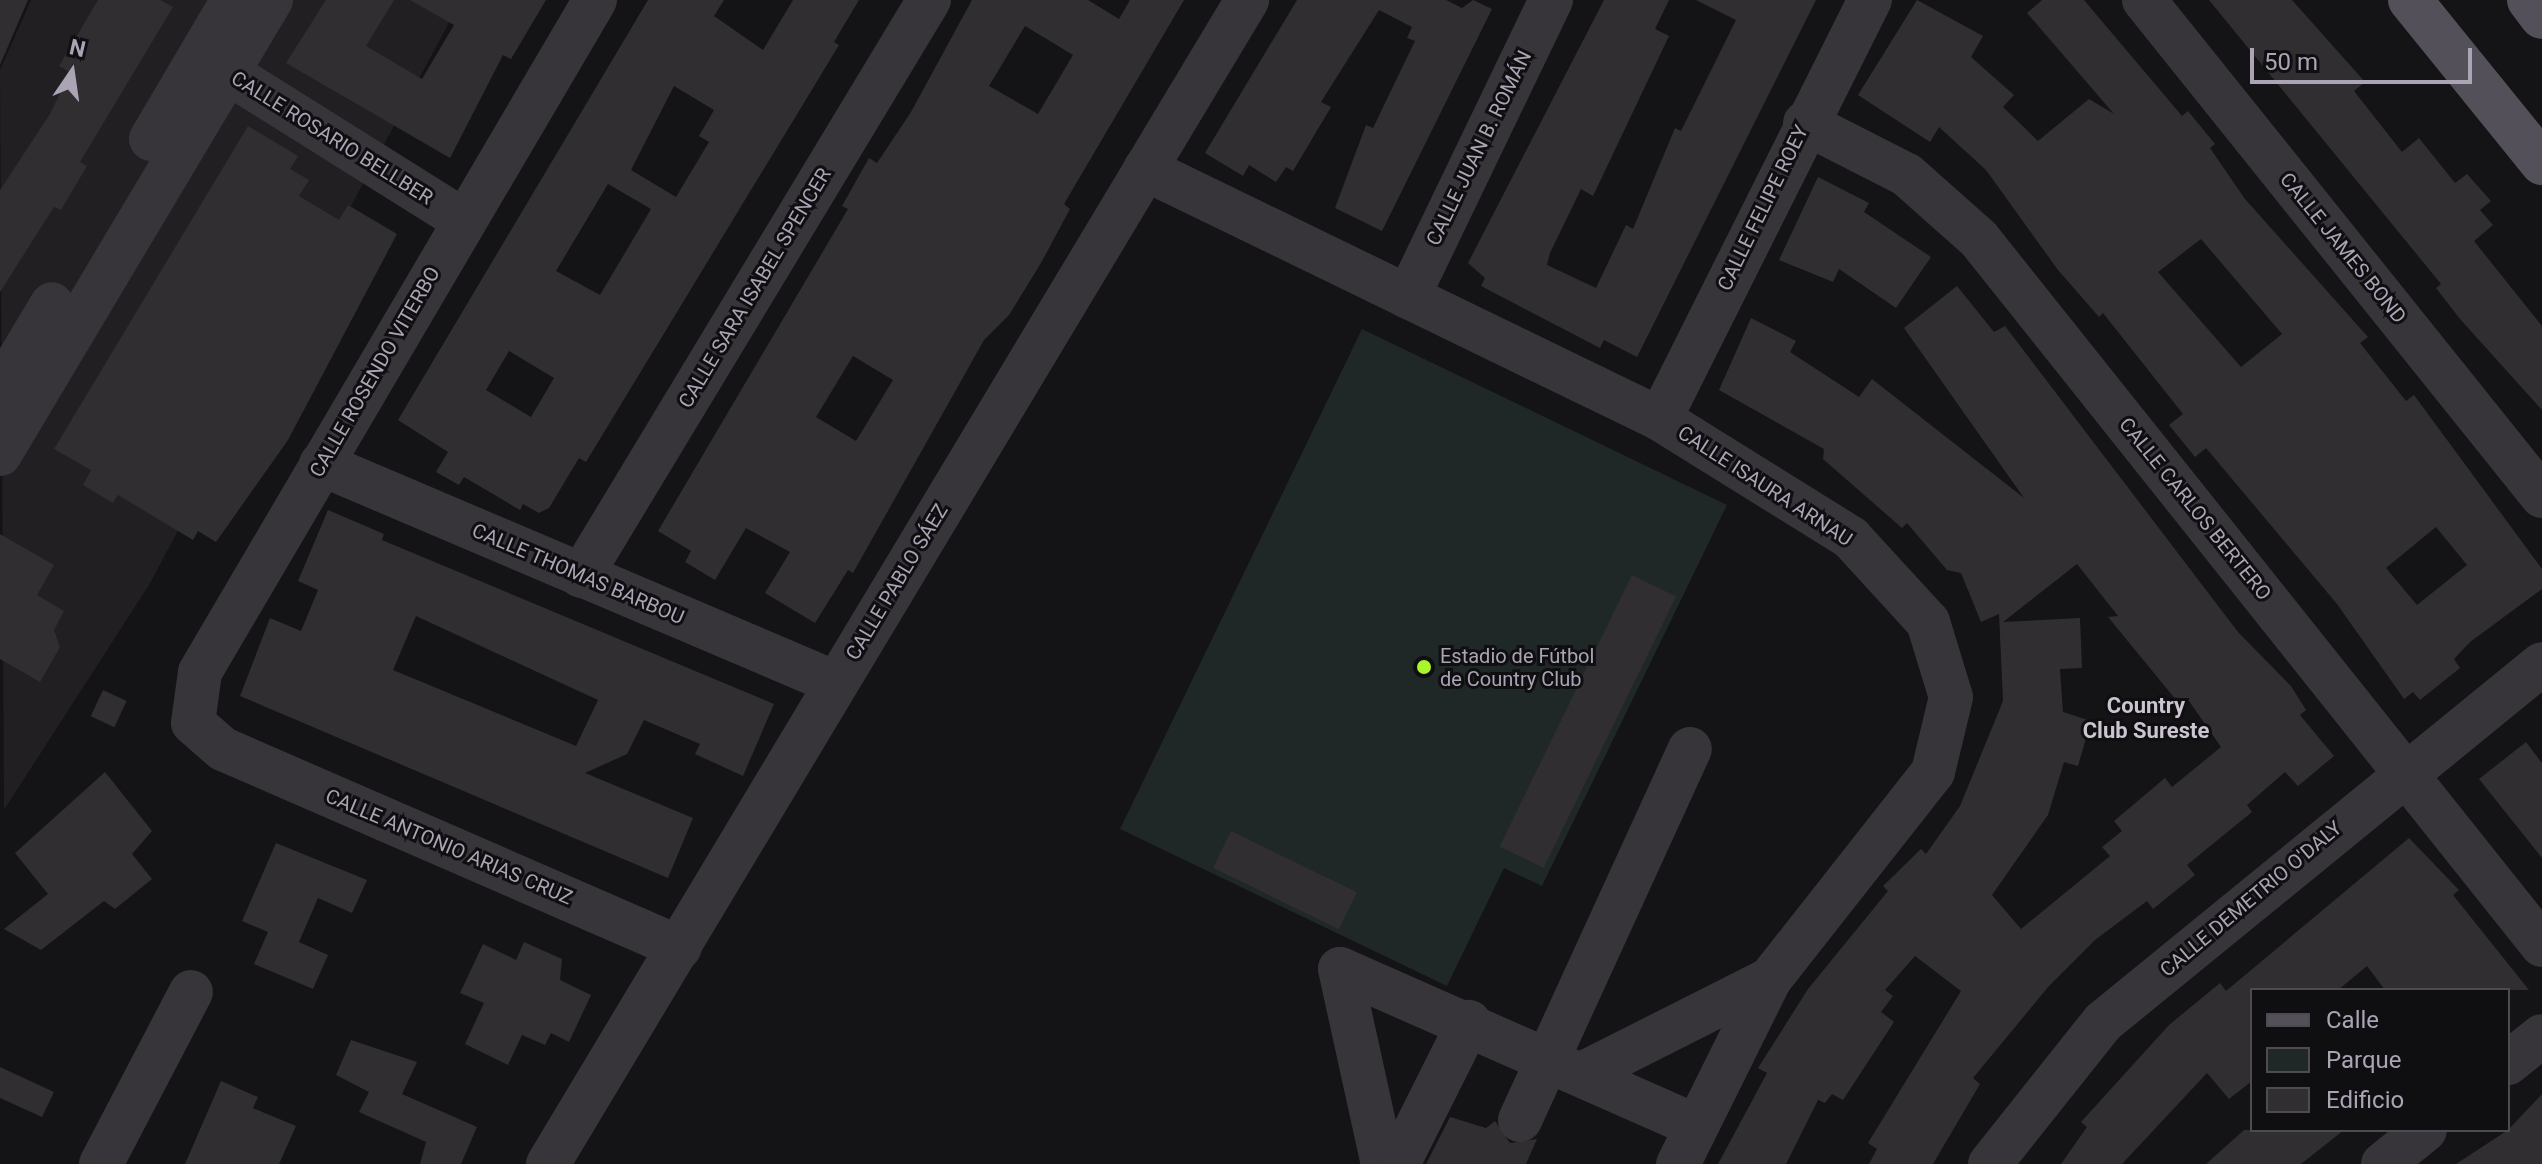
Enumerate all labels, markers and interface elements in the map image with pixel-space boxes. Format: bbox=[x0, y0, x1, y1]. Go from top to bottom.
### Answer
north arrow bbox=[32, 32, 112, 112]
scale bar bbox=[2254, 32, 2476, 82]
text: N bbox=[67, 34, 88, 62]
street label: CALLE JUAN B. ROMÁN bbox=[1421, 47, 1537, 249]
text: 50 m bbox=[2264, 48, 2318, 76]
street label: CALLE ROSARIO BELLBER bbox=[227, 66, 437, 210]
street label: CALLE FELIPE ROEY bbox=[1713, 121, 1813, 295]
street label: CALLE SARA ISABEL SPENCER bbox=[674, 164, 836, 412]
street label: CALLE JAMES BOND bbox=[2275, 168, 2411, 328]
street label: CALLE ROSENDO VITERBO bbox=[305, 262, 445, 482]
street label: CALLE CARLOS BERTERO bbox=[2114, 413, 2276, 605]
street label: CALLE ISAURA ARNAU bbox=[1673, 421, 1857, 551]
street label: CALLE PABLO SÁEZ bbox=[841, 500, 953, 664]
street label: CALLE THOMAS BARBOU bbox=[468, 518, 688, 630]
place label: Estadio de Fútbol de Country Club bbox=[1440, 644, 1594, 691]
marker: Estadio de Fútbol de Country Club bbox=[1415, 658, 1433, 676]
district label: Country Club Sureste bbox=[2083, 692, 2209, 744]
street label: CALLE ANTONIO ARIAS CRUZ bbox=[322, 784, 576, 910]
street label: CALLE DEMETRIO O'DALY bbox=[2155, 816, 2347, 982]
legend bbox=[2250, 988, 2510, 1132]
text: Calle bbox=[2326, 1006, 2379, 1034]
text: Parque bbox=[2326, 1046, 2402, 1074]
text: Edificio bbox=[2326, 1086, 2404, 1114]

